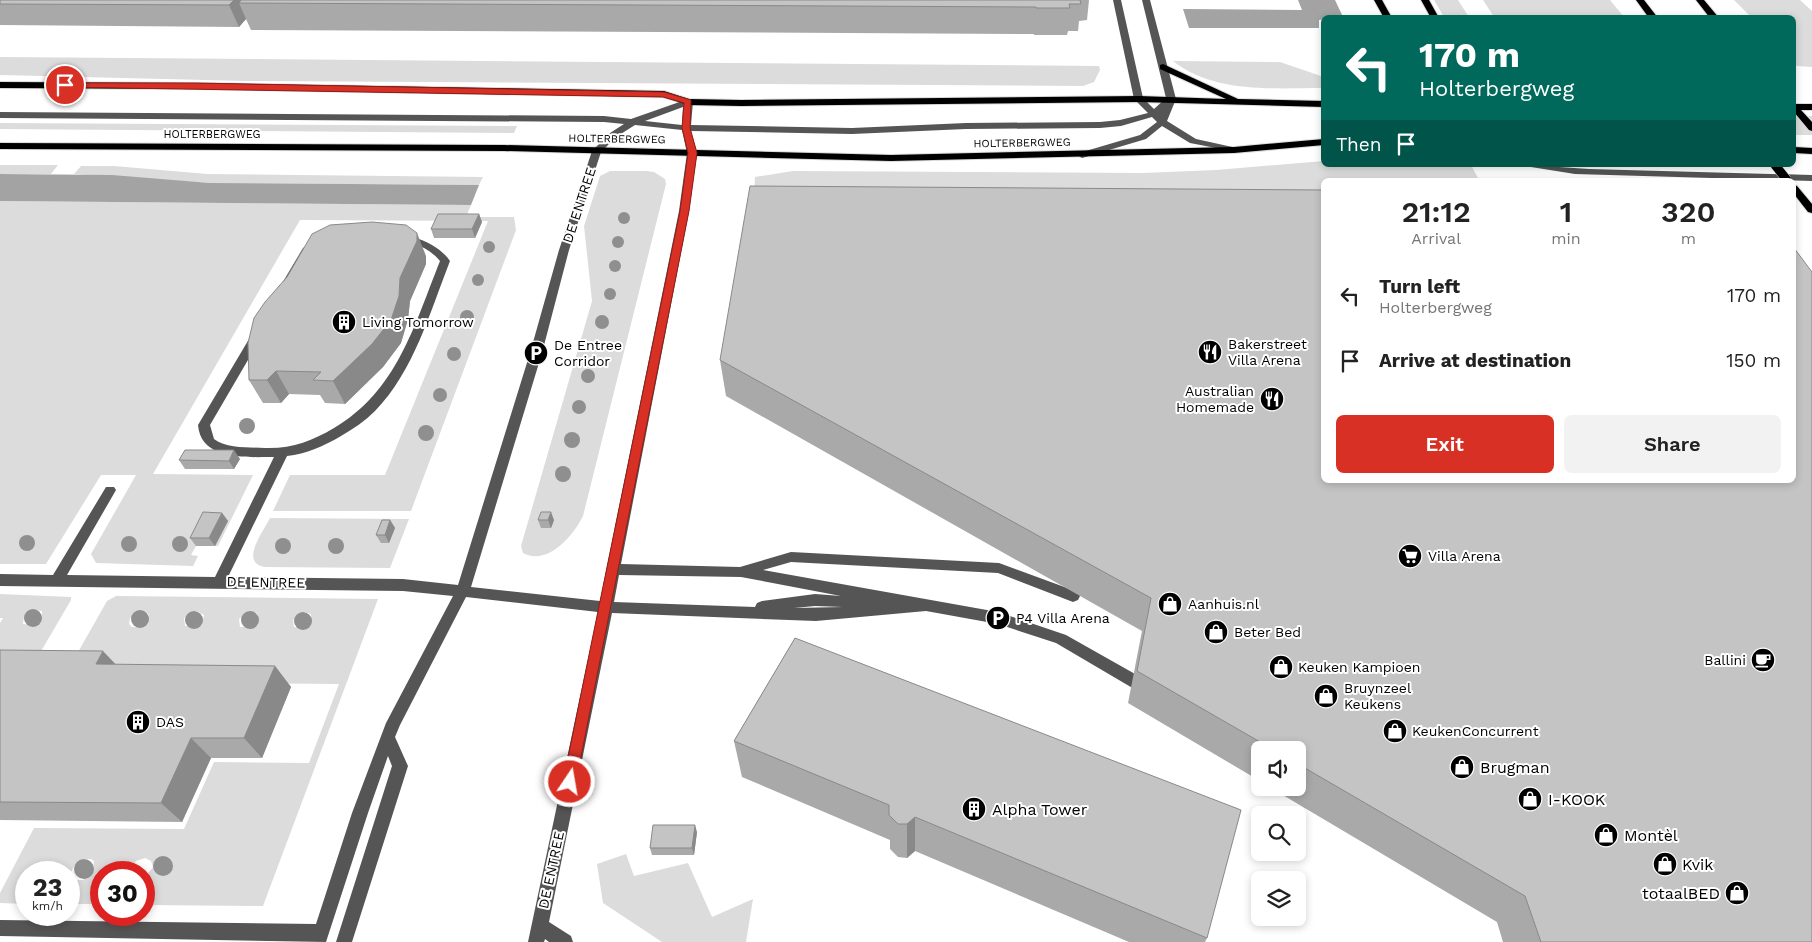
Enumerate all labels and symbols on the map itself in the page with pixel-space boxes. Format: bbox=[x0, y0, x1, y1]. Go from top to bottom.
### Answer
pin bbox=[44, 64, 86, 106]
street label: HOLTERBERGWEG bbox=[163, 128, 261, 141]
street label: HOLTERBERGWEG bbox=[568, 132, 666, 146]
street label: HOLTERBERGWEG bbox=[973, 136, 1071, 150]
street label: DE ENTREE bbox=[559, 165, 599, 245]
building icon: Living Tomorrow bbox=[331, 309, 357, 335]
place label: Living Tomorrow bbox=[362, 314, 474, 330]
place label: Bakerstreet Villa Arena bbox=[1228, 336, 1307, 368]
place label: De Entree Corridor bbox=[554, 337, 622, 369]
restaurant icon: Bakerstreet Villa Arena bbox=[1197, 339, 1223, 365]
parking icon: De Entree Corridor bbox=[523, 340, 549, 366]
place label: Australian Homemade bbox=[1176, 383, 1254, 415]
restaurant icon: Australian Homemade bbox=[1259, 386, 1285, 412]
supermarket icon: Villa Arena bbox=[1397, 543, 1423, 569]
place label: Villa Arena bbox=[1428, 548, 1501, 564]
street label: DE ENTREE bbox=[227, 573, 306, 591]
shop icon: Aanhuis.nl bbox=[1157, 591, 1183, 617]
place label: Aanhuis.nl bbox=[1188, 596, 1260, 612]
parking icon: P4 Villa Arena bbox=[985, 605, 1011, 631]
place label: P4 Villa Arena bbox=[1016, 610, 1110, 626]
shop icon: Beter Bed bbox=[1203, 619, 1229, 645]
place label: Beter Bed bbox=[1234, 624, 1301, 640]
cafe icon: Ballini bbox=[1750, 647, 1776, 673]
place label: Ballini bbox=[1704, 652, 1746, 668]
shop icon: Keuken Kampioen bbox=[1268, 654, 1294, 680]
place label: Keuken Kampioen bbox=[1298, 659, 1420, 675]
place label: Bruynzeel Keukens bbox=[1344, 680, 1412, 712]
shop icon: Bruynzeel Keukens bbox=[1313, 683, 1339, 709]
building icon: DAS bbox=[125, 709, 151, 735]
place label: DAS bbox=[156, 714, 184, 730]
shop icon: KeukenConcurrent bbox=[1382, 718, 1408, 744]
place label: KeukenConcurrent bbox=[1412, 723, 1539, 739]
shop icon: Brugman bbox=[1449, 754, 1475, 780]
position arrow bbox=[543, 755, 595, 807]
place label: Brugman bbox=[1480, 758, 1550, 777]
shop icon: I-KOOK bbox=[1517, 786, 1543, 812]
place label: I-KOOK bbox=[1548, 790, 1606, 809]
building icon: Alpha Tower bbox=[961, 796, 987, 822]
place label: Alpha Tower bbox=[992, 800, 1088, 819]
shop icon: Montèl bbox=[1593, 822, 1619, 848]
place label: Montèl bbox=[1624, 826, 1678, 845]
street label: DE ENTREE bbox=[535, 830, 567, 910]
shop icon: Kvik bbox=[1652, 851, 1678, 877]
place label: Kvik bbox=[1682, 855, 1713, 874]
speed limit sign: 30 bbox=[90, 861, 155, 926]
shop icon: totaalBED bbox=[1724, 880, 1750, 906]
place label: totaalBED bbox=[1642, 884, 1720, 903]

